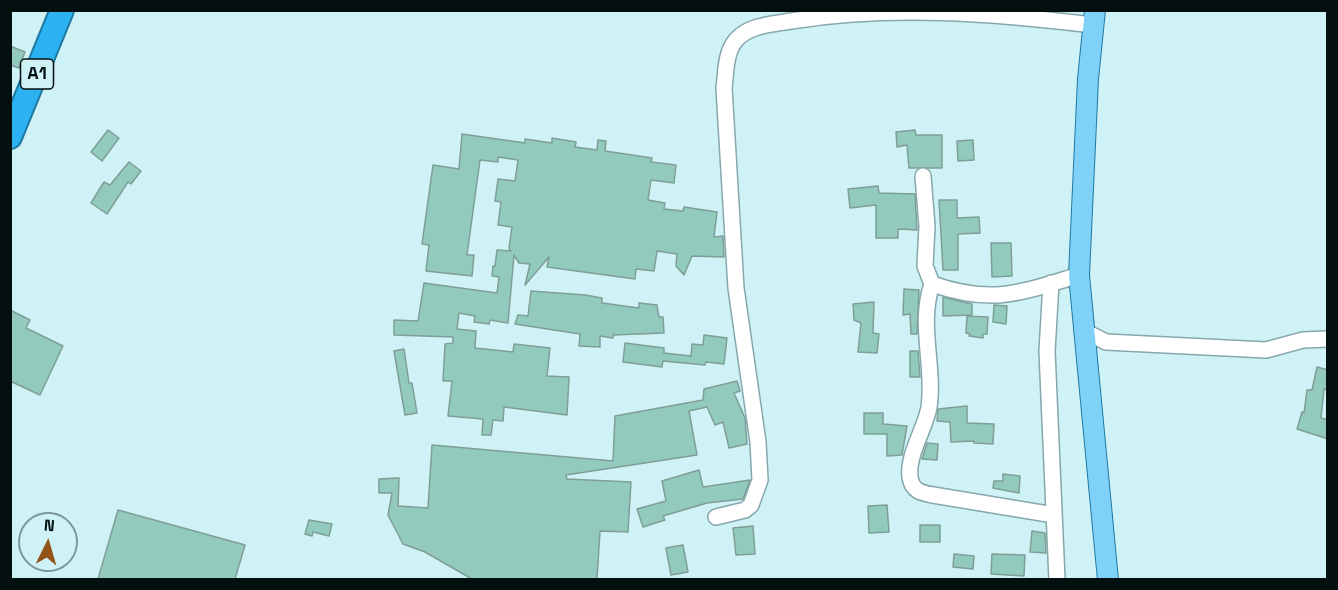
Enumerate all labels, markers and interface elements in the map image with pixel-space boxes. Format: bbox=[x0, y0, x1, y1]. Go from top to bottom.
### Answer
road number: A1 bbox=[20, 59, 54, 89]
north arrow bbox=[18, 512, 78, 572]
text: N bbox=[43, 515, 56, 536]

